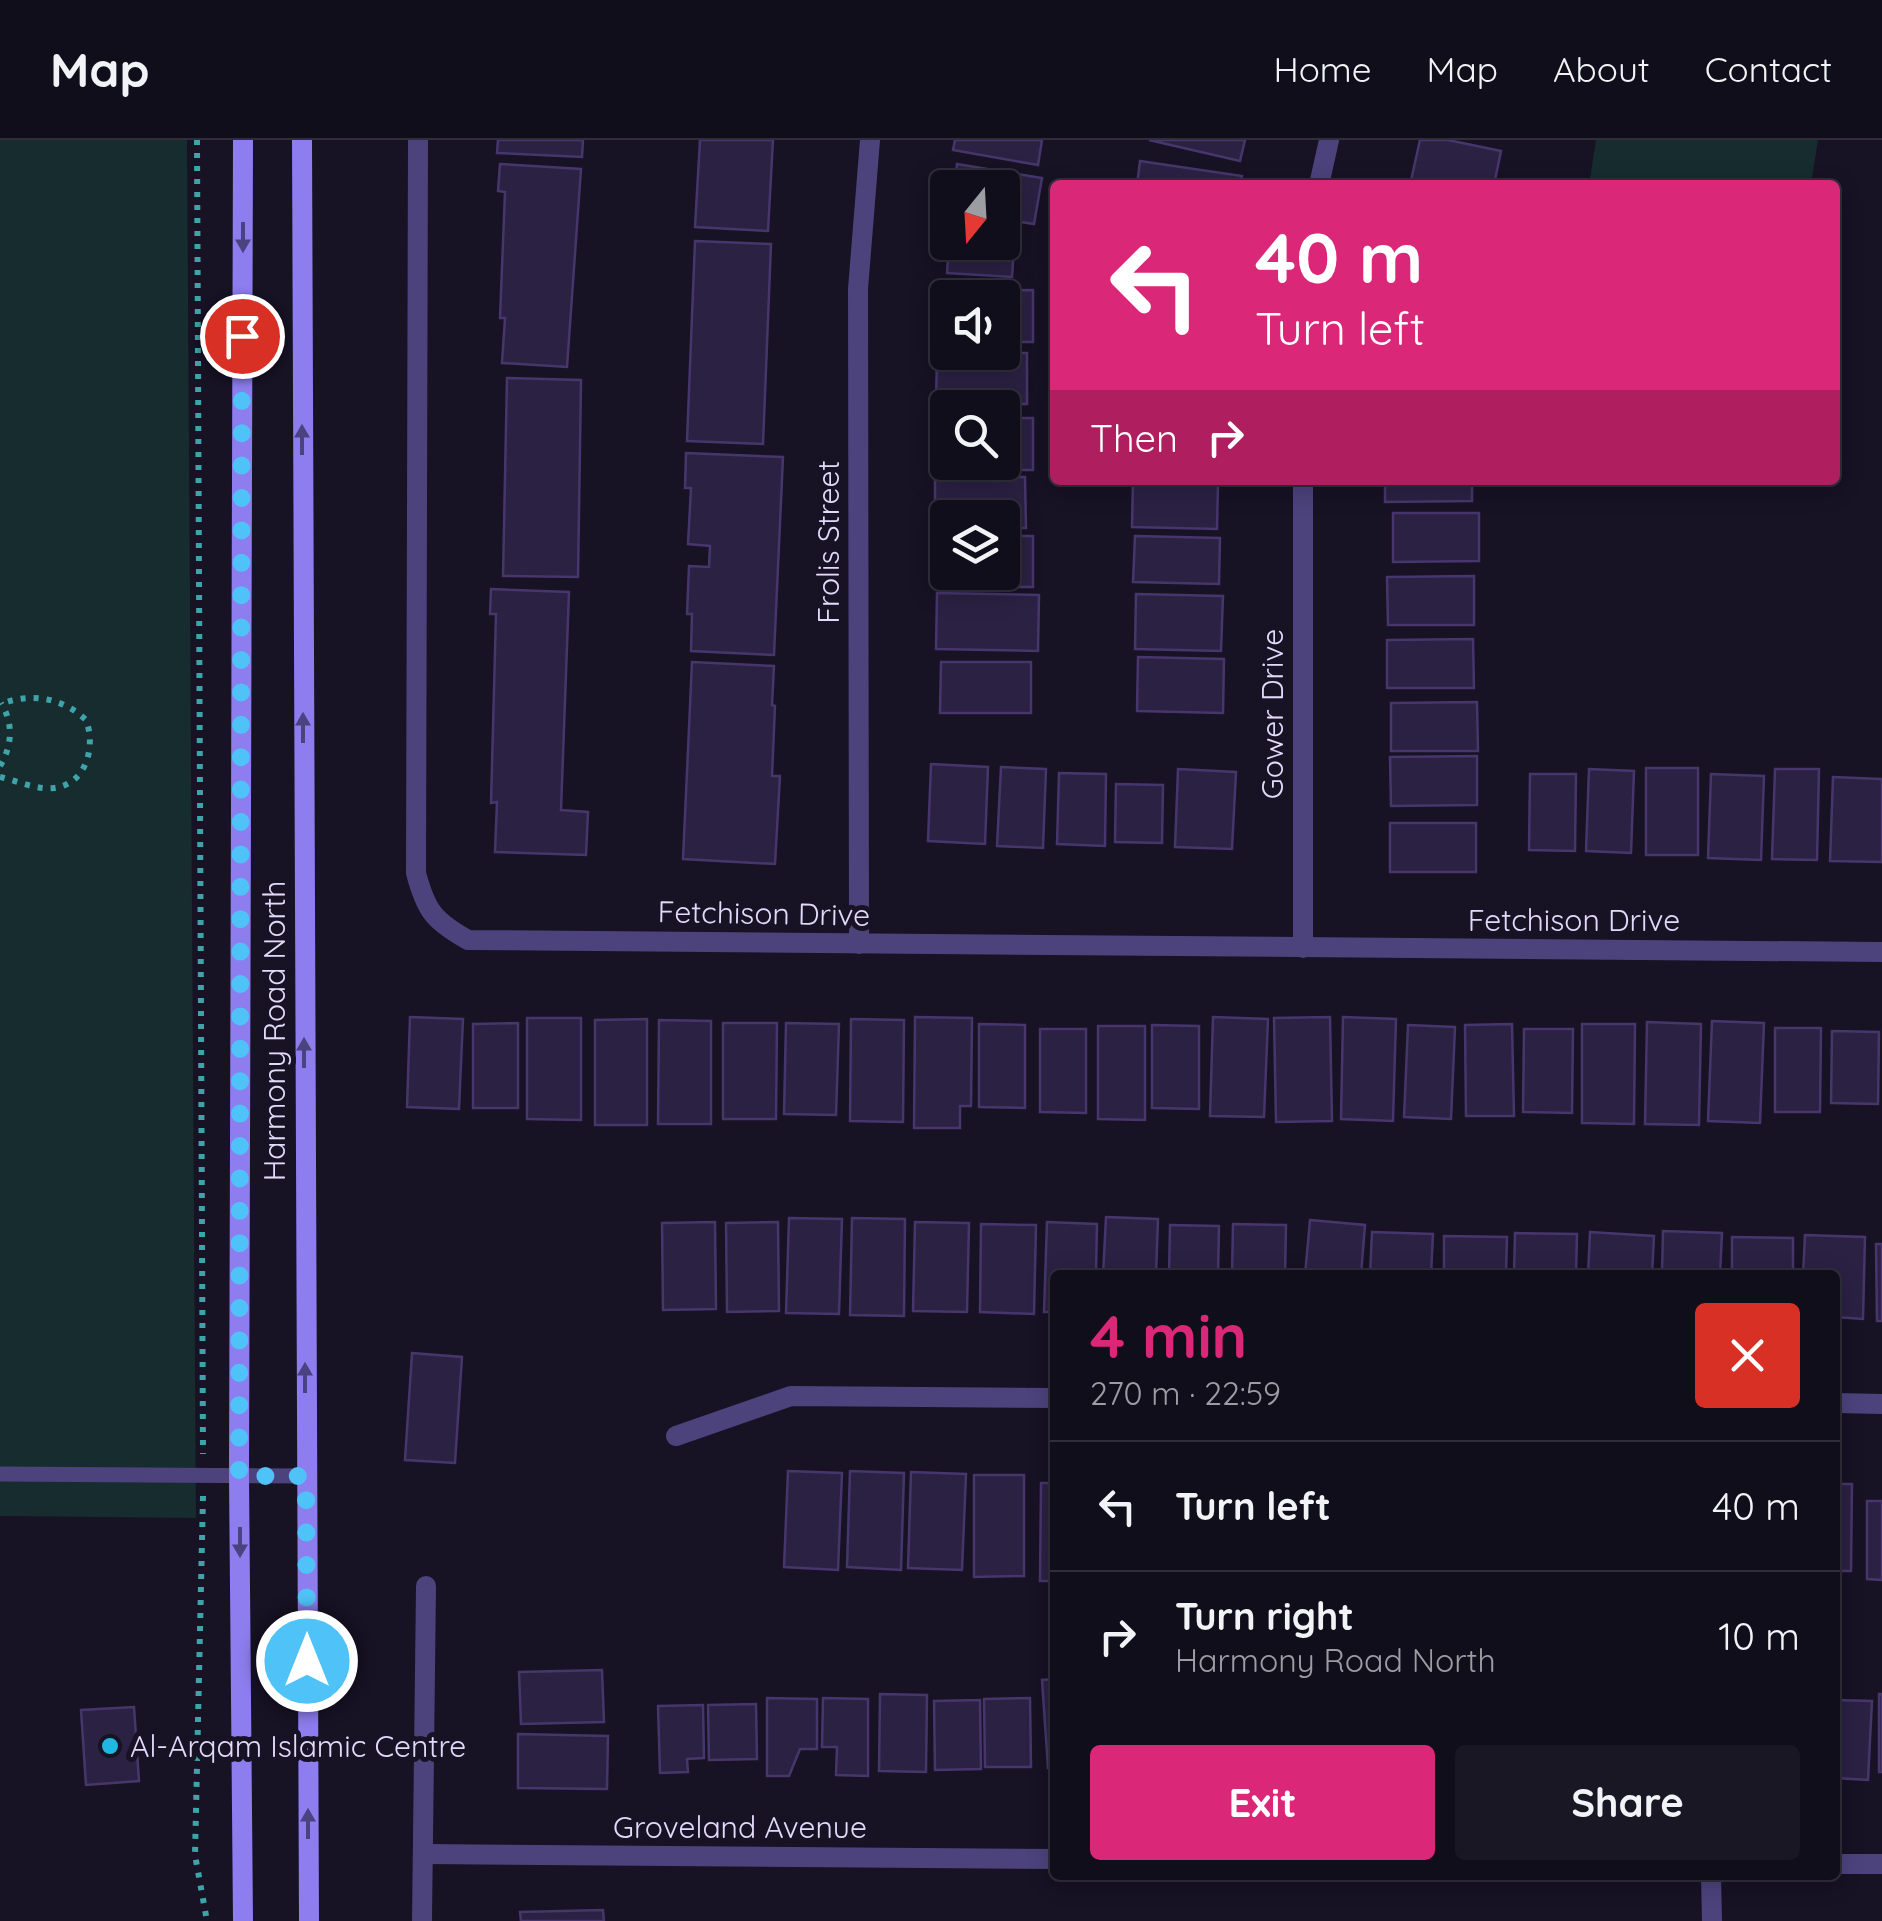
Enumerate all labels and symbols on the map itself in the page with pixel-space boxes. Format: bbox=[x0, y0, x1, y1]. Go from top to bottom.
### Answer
north arrow bbox=[930, 170, 1020, 260]
one-way arrow bbox=[235, 222, 251, 254]
pin bbox=[200, 294, 285, 379]
one-way arrow bbox=[294, 424, 310, 456]
street label: Frolis Street bbox=[809, 460, 847, 624]
street label: Gower Drive bbox=[1253, 629, 1291, 799]
one-way arrow bbox=[295, 712, 311, 744]
street label: Harmony Road North bbox=[255, 881, 293, 1181]
street label: Fetchison Drive bbox=[657, 892, 871, 934]
street label: Fetchison Drive bbox=[1468, 901, 1680, 939]
one-way arrow bbox=[296, 1037, 312, 1069]
one-way arrow bbox=[297, 1362, 313, 1394]
one-way arrow bbox=[232, 1527, 248, 1559]
position arrow bbox=[255, 1609, 359, 1713]
place label: Al-Arqam Islamic Centre bbox=[130, 1727, 466, 1765]
marker: Al-Arqam Islamic Centre bbox=[99, 1735, 121, 1757]
one-way arrow bbox=[300, 1807, 316, 1839]
street label: Groveland Avenue bbox=[613, 1808, 867, 1846]

